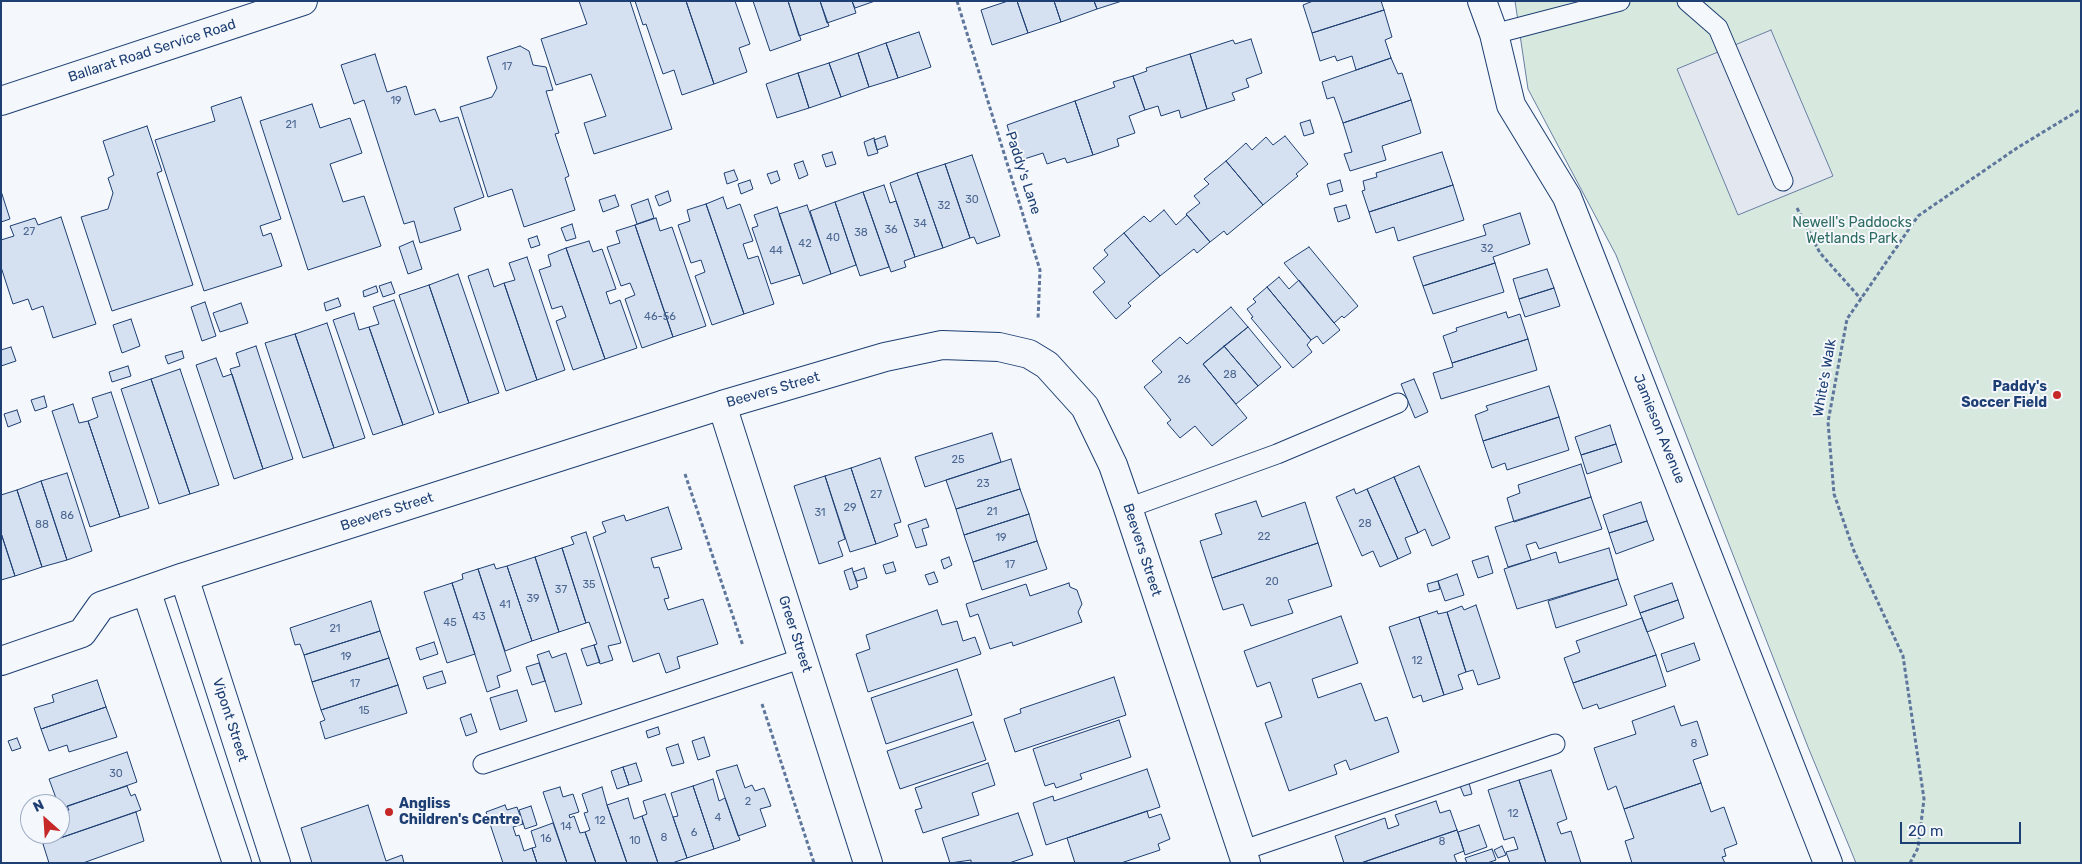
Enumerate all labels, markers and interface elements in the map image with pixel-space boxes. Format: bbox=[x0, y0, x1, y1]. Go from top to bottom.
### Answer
street label: Ballarat Road Service Road bbox=[66, 16, 238, 86]
house number: 17 bbox=[502, 60, 512, 74]
house number: 19 bbox=[390, 94, 402, 108]
house number: 21 bbox=[285, 118, 297, 132]
street label: Paddy's Lane bbox=[1002, 129, 1044, 217]
house number: 30 bbox=[965, 193, 979, 207]
house number: 32 bbox=[937, 199, 951, 213]
park label: Newell's Paddocks Wetlands Park bbox=[1792, 215, 1912, 248]
house number: 34 bbox=[913, 217, 927, 231]
house number: 36 bbox=[884, 223, 898, 237]
house number: 27 bbox=[23, 225, 35, 239]
house number: 38 bbox=[854, 226, 868, 240]
house number: 40 bbox=[826, 231, 840, 245]
house number: 42 bbox=[798, 237, 812, 251]
house number: 32 bbox=[1480, 242, 1494, 256]
house number: 44 bbox=[769, 244, 783, 258]
house number: 46-56 bbox=[644, 310, 676, 324]
street label: White's Walk bbox=[1810, 338, 1840, 418]
house number: 28 bbox=[1223, 368, 1237, 382]
street label: Beevers Street bbox=[724, 369, 822, 411]
street label: Jamieson Avenue bbox=[1629, 372, 1689, 486]
house number: 26 bbox=[1177, 373, 1191, 387]
place label: Paddy's Soccer Field bbox=[1961, 379, 2047, 412]
marker: Paddy's Soccer Field bbox=[2051, 389, 2063, 401]
house number: 25 bbox=[952, 453, 964, 467]
house number: 23 bbox=[976, 477, 990, 491]
house number: 27 bbox=[870, 488, 882, 502]
street label: Beevers Street bbox=[339, 489, 435, 535]
house number: 29 bbox=[844, 501, 856, 515]
street label: Beevers Street bbox=[1119, 502, 1165, 598]
house number: 21 bbox=[986, 505, 998, 519]
house number: 31 bbox=[814, 506, 826, 520]
house number: 86 bbox=[60, 509, 74, 523]
house number: 28 bbox=[1358, 517, 1372, 531]
house number: 88 bbox=[35, 518, 49, 532]
house number: 22 bbox=[1258, 530, 1270, 544]
house number: 19 bbox=[995, 531, 1007, 545]
house number: 17 bbox=[1005, 558, 1015, 572]
house number: 20 bbox=[1265, 575, 1279, 589]
house number: 35 bbox=[582, 578, 596, 592]
house number: 37 bbox=[555, 583, 567, 597]
house number: 39 bbox=[526, 592, 540, 606]
street label: Greer Street bbox=[775, 594, 815, 674]
house number: 41 bbox=[499, 598, 511, 612]
house number: 43 bbox=[472, 610, 486, 624]
house number: 45 bbox=[443, 616, 457, 630]
house number: 21 bbox=[329, 622, 341, 636]
house number: 19 bbox=[340, 650, 352, 664]
house number: 12 bbox=[1411, 654, 1423, 668]
street label: Vipont Street bbox=[209, 676, 251, 764]
house number: 17 bbox=[350, 677, 360, 691]
house number: 15 bbox=[358, 704, 370, 718]
house number: 8 bbox=[1691, 737, 1697, 751]
house number: 30 bbox=[109, 767, 123, 781]
north arrow bbox=[20, 794, 70, 844]
house number: 2 bbox=[745, 795, 751, 809]
text: N bbox=[30, 796, 47, 816]
place label: Angliss Children's Centre bbox=[399, 796, 520, 829]
marker: Angliss Children's Centre bbox=[383, 806, 395, 818]
house number: 12 bbox=[1507, 807, 1519, 821]
house number: 4 bbox=[715, 811, 721, 825]
scale bar bbox=[1902, 812, 2023, 844]
house number: 12 bbox=[594, 814, 606, 828]
house number: 14 bbox=[560, 820, 572, 834]
text: 20 m bbox=[1908, 822, 1943, 840]
house number: 6 bbox=[691, 826, 697, 840]
house number: 8 bbox=[661, 831, 667, 845]
house number: 16 bbox=[540, 832, 552, 846]
house number: 10 bbox=[629, 834, 641, 848]
house number: 8 bbox=[1439, 835, 1445, 849]

